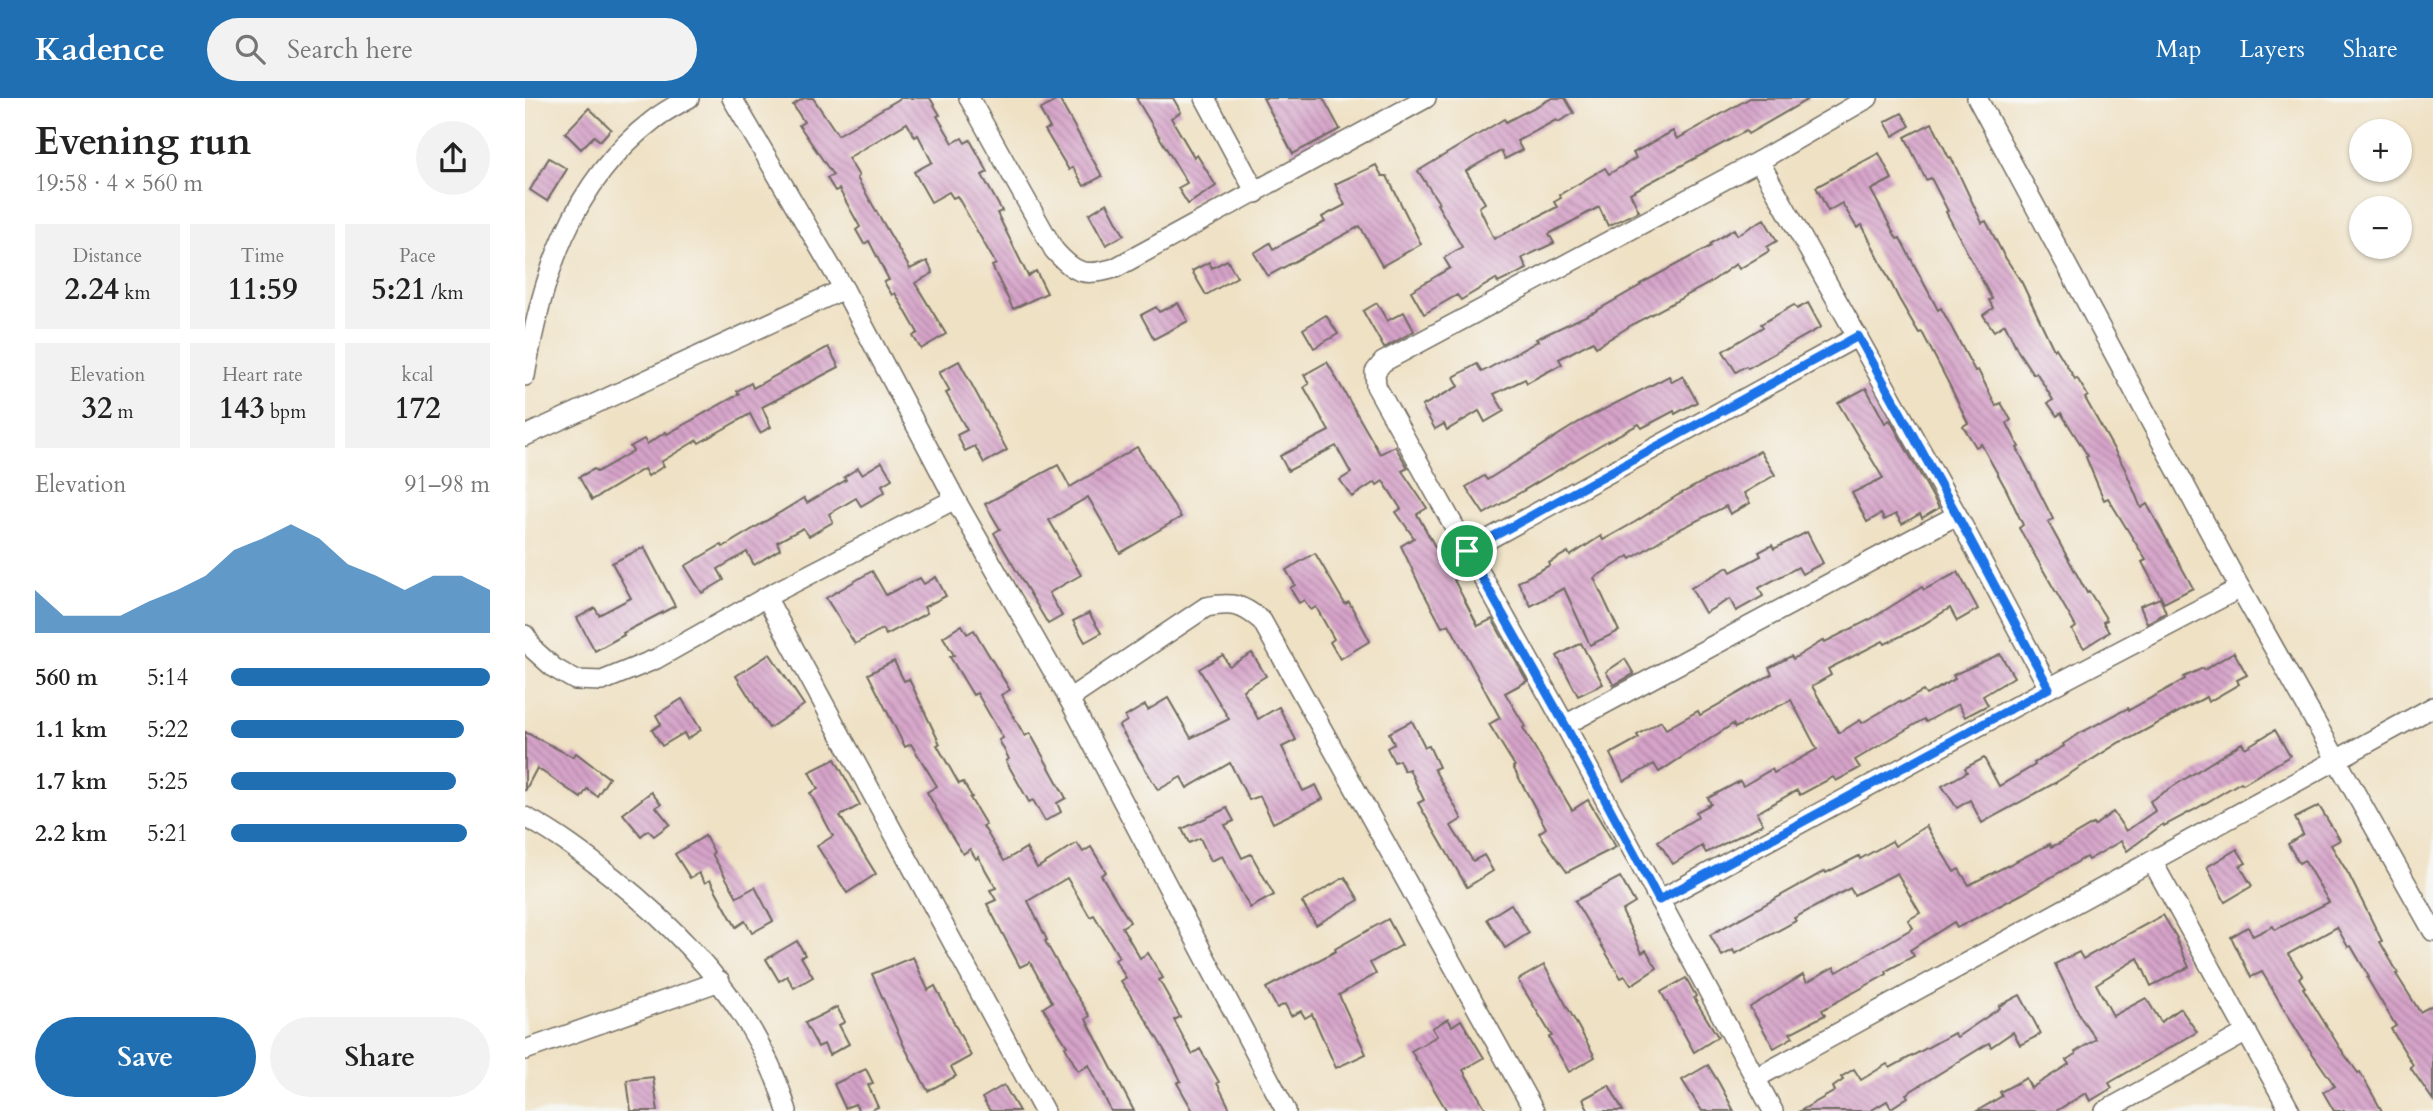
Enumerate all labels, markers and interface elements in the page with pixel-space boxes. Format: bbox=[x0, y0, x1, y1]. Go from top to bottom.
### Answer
search box bbox=[207, 18, 697, 81]
text: Kadence bbox=[35, 27, 165, 72]
icon: search bbox=[231, 30, 269, 68]
text: Search here bbox=[287, 32, 413, 67]
text: Map bbox=[2156, 33, 2202, 66]
text: Layers bbox=[2240, 33, 2305, 66]
text: Share bbox=[2343, 33, 2398, 66]
text: Evening run bbox=[35, 116, 251, 168]
map controls bbox=[2349, 119, 2412, 259]
button: + bbox=[2349, 119, 2412, 182]
button: share bbox=[416, 121, 490, 195]
text: 19:58 · 4 × 560 m bbox=[35, 168, 203, 199]
button: − bbox=[2349, 196, 2412, 259]
text: Distance bbox=[73, 243, 142, 269]
text: Time bbox=[241, 243, 284, 269]
text: Pace bbox=[399, 243, 436, 269]
text: 2.24 bbox=[64, 269, 119, 310]
text: 11:59 bbox=[227, 269, 298, 310]
text: 5:21 bbox=[371, 269, 426, 310]
text: km bbox=[119, 280, 151, 306]
text: /km bbox=[426, 280, 464, 306]
text: Elevation bbox=[70, 362, 145, 388]
text: Heart rate bbox=[222, 362, 303, 388]
text: kcal bbox=[402, 362, 433, 388]
text: 32 bbox=[82, 388, 112, 429]
text: 143 bbox=[219, 388, 265, 429]
text: 172 bbox=[394, 388, 441, 429]
text: m bbox=[112, 399, 133, 425]
text: bpm bbox=[265, 399, 306, 425]
text: Elevation bbox=[35, 469, 126, 500]
text: 91–98 m bbox=[405, 469, 490, 500]
pin bbox=[1437, 521, 1497, 581]
icon: arrive bbox=[1448, 532, 1486, 570]
text: 560 m bbox=[35, 662, 98, 693]
text: 5:14 bbox=[147, 662, 188, 693]
text: 1.1 km bbox=[35, 714, 107, 745]
text: 5:22 bbox=[147, 714, 188, 745]
text: 1.7 km bbox=[35, 766, 107, 797]
text: 5:25 bbox=[147, 766, 188, 797]
text: 2.2 km bbox=[35, 818, 107, 849]
text: 5:21 bbox=[147, 818, 188, 849]
button: Save bbox=[35, 1017, 256, 1097]
button: Share bbox=[270, 1017, 490, 1097]

